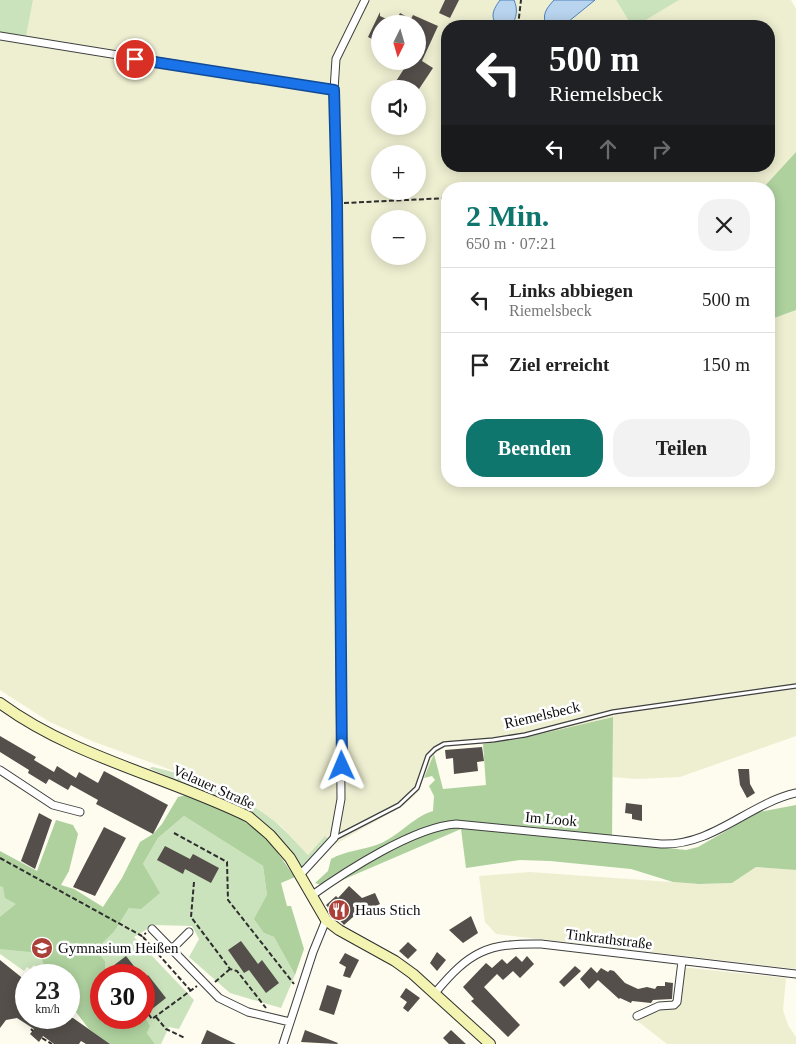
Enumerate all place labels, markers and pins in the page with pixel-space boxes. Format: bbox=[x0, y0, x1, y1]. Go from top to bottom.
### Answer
pin bbox=[114, 38, 156, 80]
restaurant icon: Haus Stich bbox=[327, 898, 351, 922]
place label: Haus Stich bbox=[355, 902, 421, 918]
school or university icon: Gymnasium Heißen bbox=[30, 936, 54, 960]
place label: Gymnasium Heißen bbox=[58, 940, 179, 956]

